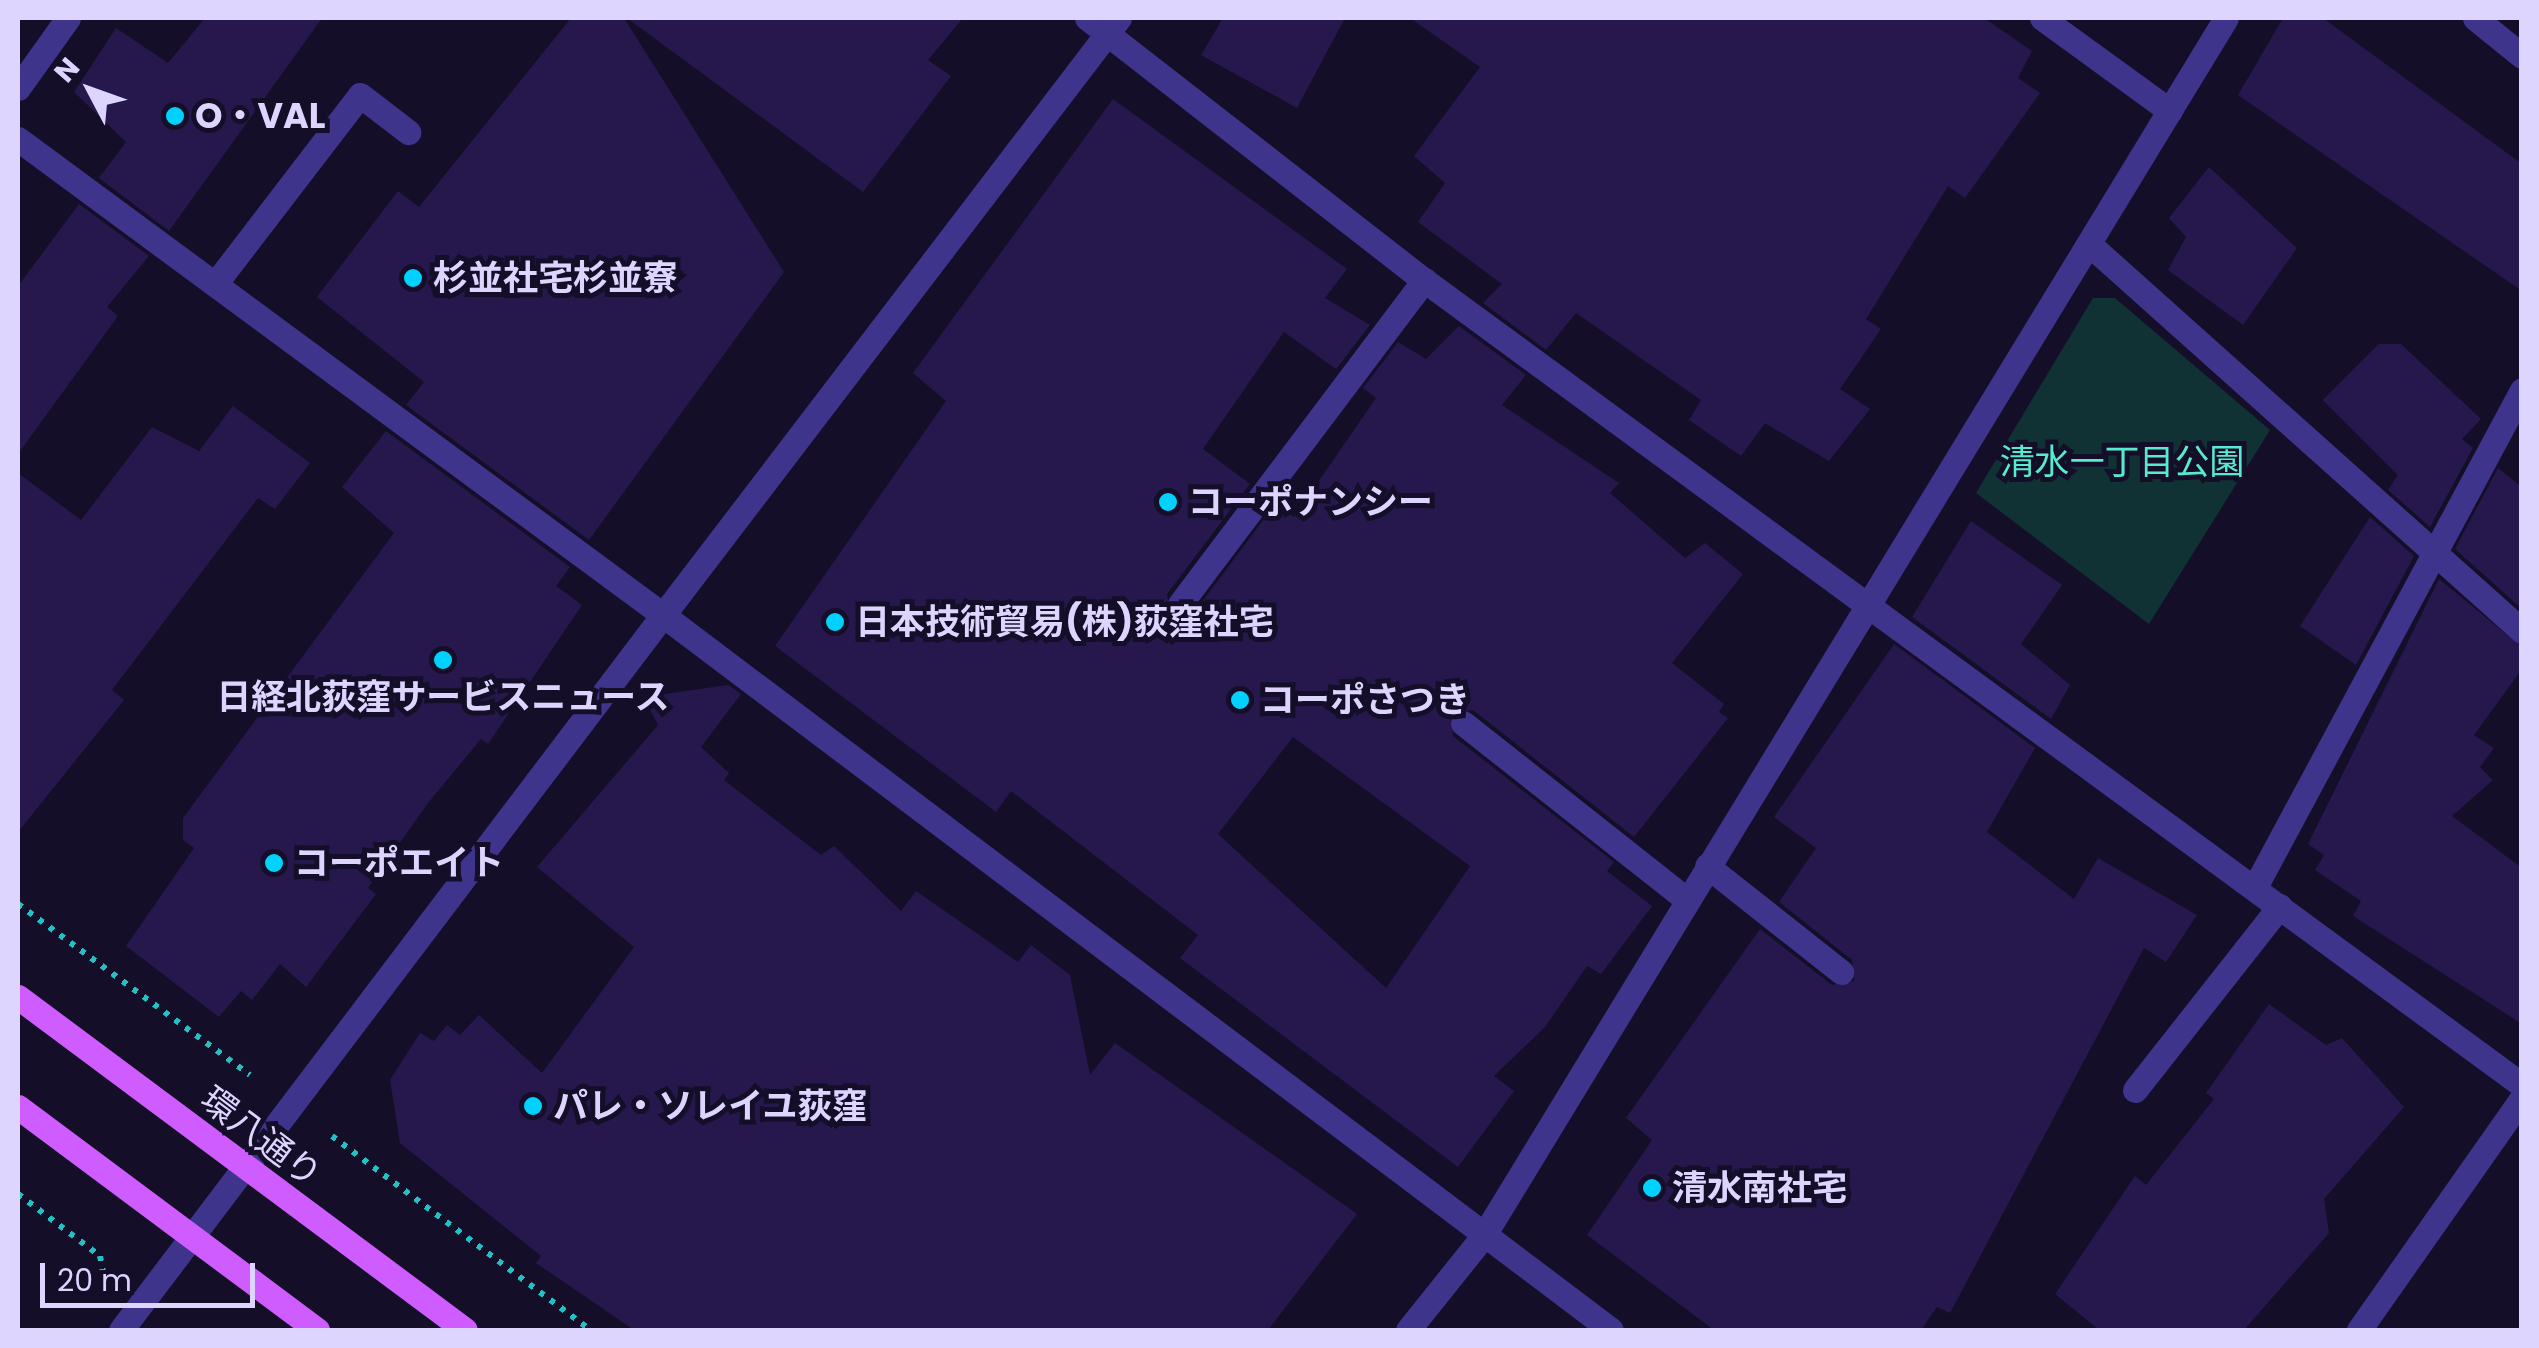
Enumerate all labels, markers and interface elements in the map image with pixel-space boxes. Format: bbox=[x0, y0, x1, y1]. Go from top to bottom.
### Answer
north arrow bbox=[40, 40, 140, 140]
text: N bbox=[45, 49, 89, 91]
place label: O・VAL bbox=[195, 95, 326, 137]
marker: O・VAL bbox=[164, 105, 186, 127]
place label: 杉並社宅杉並寮 bbox=[433, 257, 678, 299]
marker: 杉並社宅杉並寮 bbox=[402, 267, 424, 289]
park label: 清水一丁目公園 bbox=[2000, 441, 2244, 483]
place label: コーポナンシー bbox=[1188, 481, 1433, 523]
marker: コーポナンシー bbox=[1157, 491, 1179, 513]
place label: 日本技術貿易(株)荻窪社宅 bbox=[855, 601, 1273, 643]
marker: 日本技術貿易(株)荻窪社宅 bbox=[824, 611, 846, 633]
marker: 日経北荻窪サービスニュース bbox=[432, 649, 454, 671]
place label: 日経北荻窪サービスニュース bbox=[216, 676, 670, 718]
place label: コーポさつき bbox=[1260, 679, 1470, 721]
marker: コーポさつき bbox=[1229, 689, 1251, 711]
place label: コーポエイト bbox=[294, 842, 504, 884]
marker: コーポエイト bbox=[263, 852, 285, 874]
street label: 環八通り bbox=[192, 1078, 330, 1196]
place label: パレ・ソレイユ荻窪 bbox=[553, 1085, 868, 1127]
marker: パレ・ソレイユ荻窪 bbox=[522, 1095, 544, 1117]
place label: 清水南社宅 bbox=[1672, 1167, 1847, 1209]
marker: 清水南社宅 bbox=[1641, 1177, 1663, 1199]
scale bar bbox=[45, 1243, 260, 1305]
text: 20 m bbox=[57, 1259, 132, 1302]

